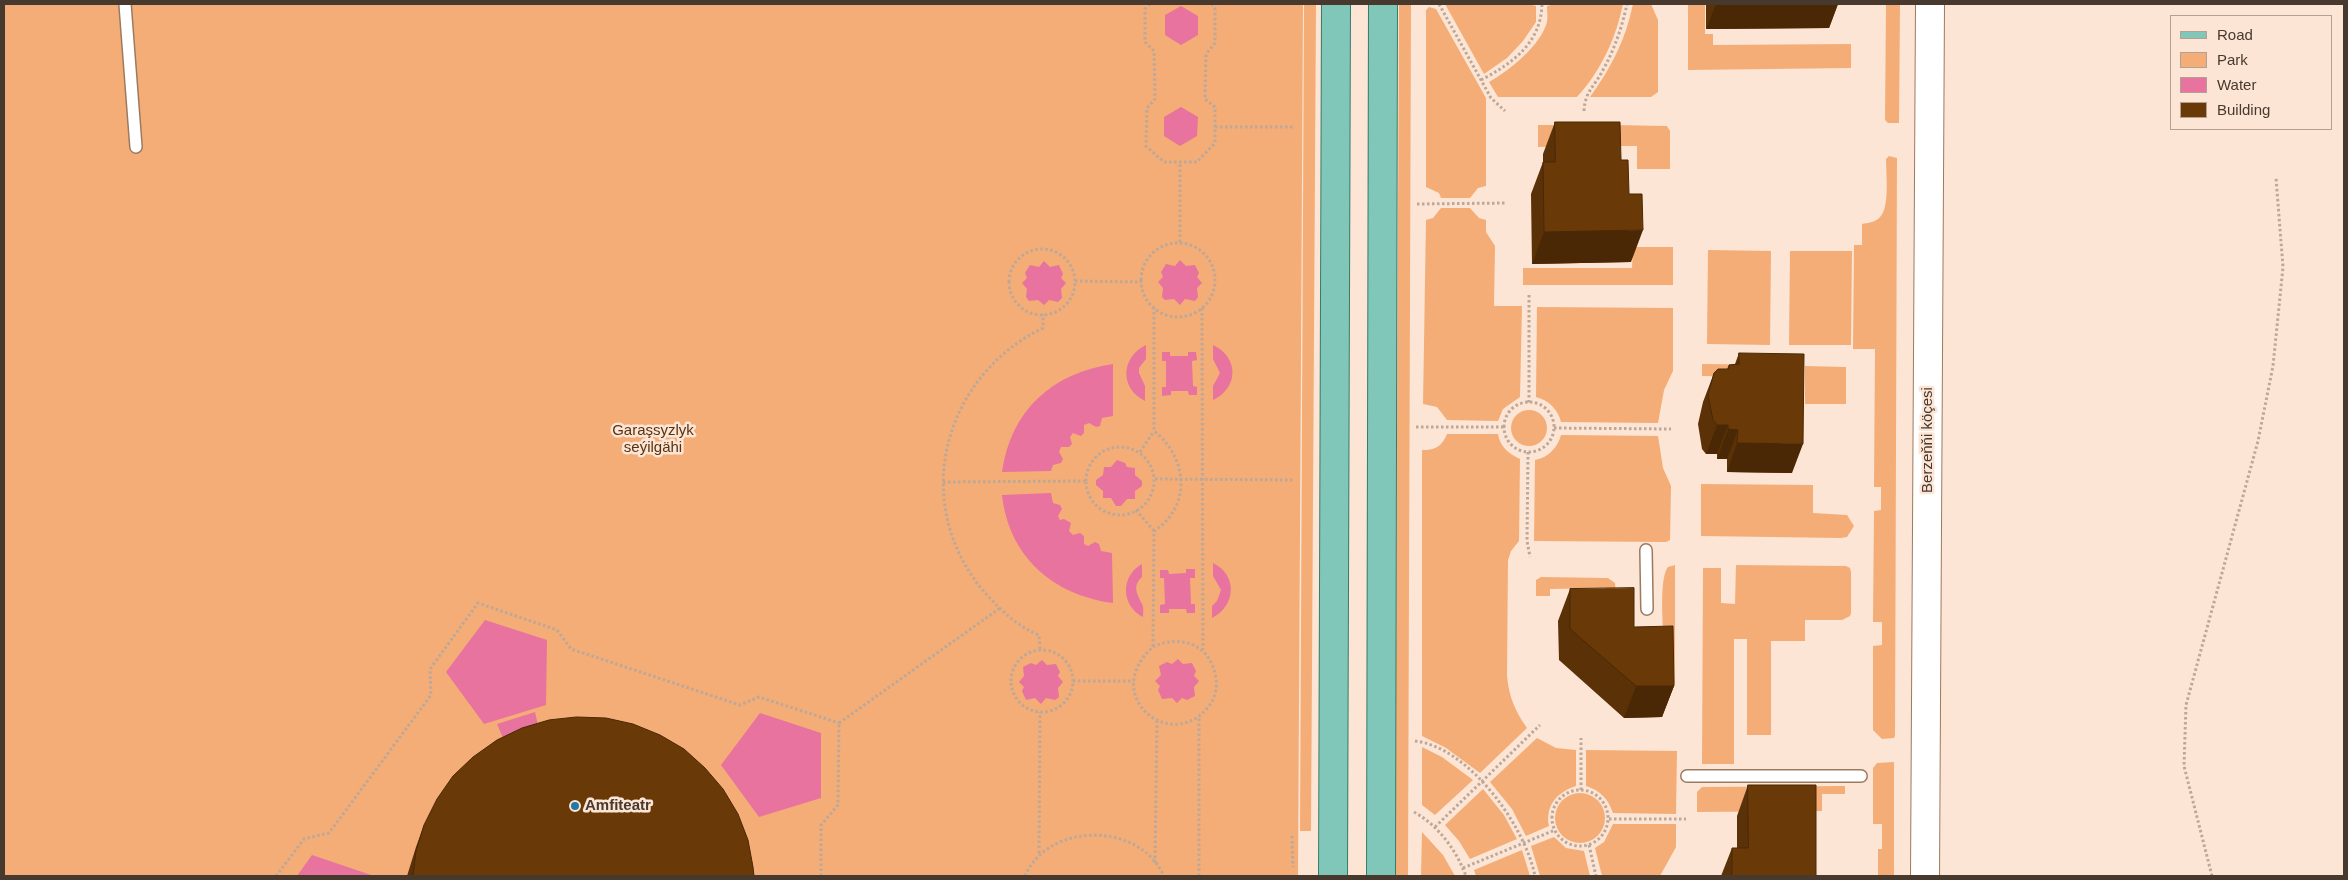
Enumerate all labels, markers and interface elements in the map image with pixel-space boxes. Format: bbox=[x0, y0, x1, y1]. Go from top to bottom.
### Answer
legend bbox=[2170, 15, 2333, 130]
text: Road bbox=[2217, 26, 2253, 43]
text: Park bbox=[2217, 51, 2248, 68]
text: Water bbox=[2217, 76, 2256, 93]
text: Building bbox=[2217, 101, 2270, 118]
street label: Berzeňňi köçesi bbox=[1919, 387, 1937, 493]
park label: Garaşsyzlyk seýilgähi bbox=[612, 422, 694, 457]
place label: Amfiteatr bbox=[585, 797, 651, 815]
marker: Amfiteatr bbox=[569, 800, 581, 812]

